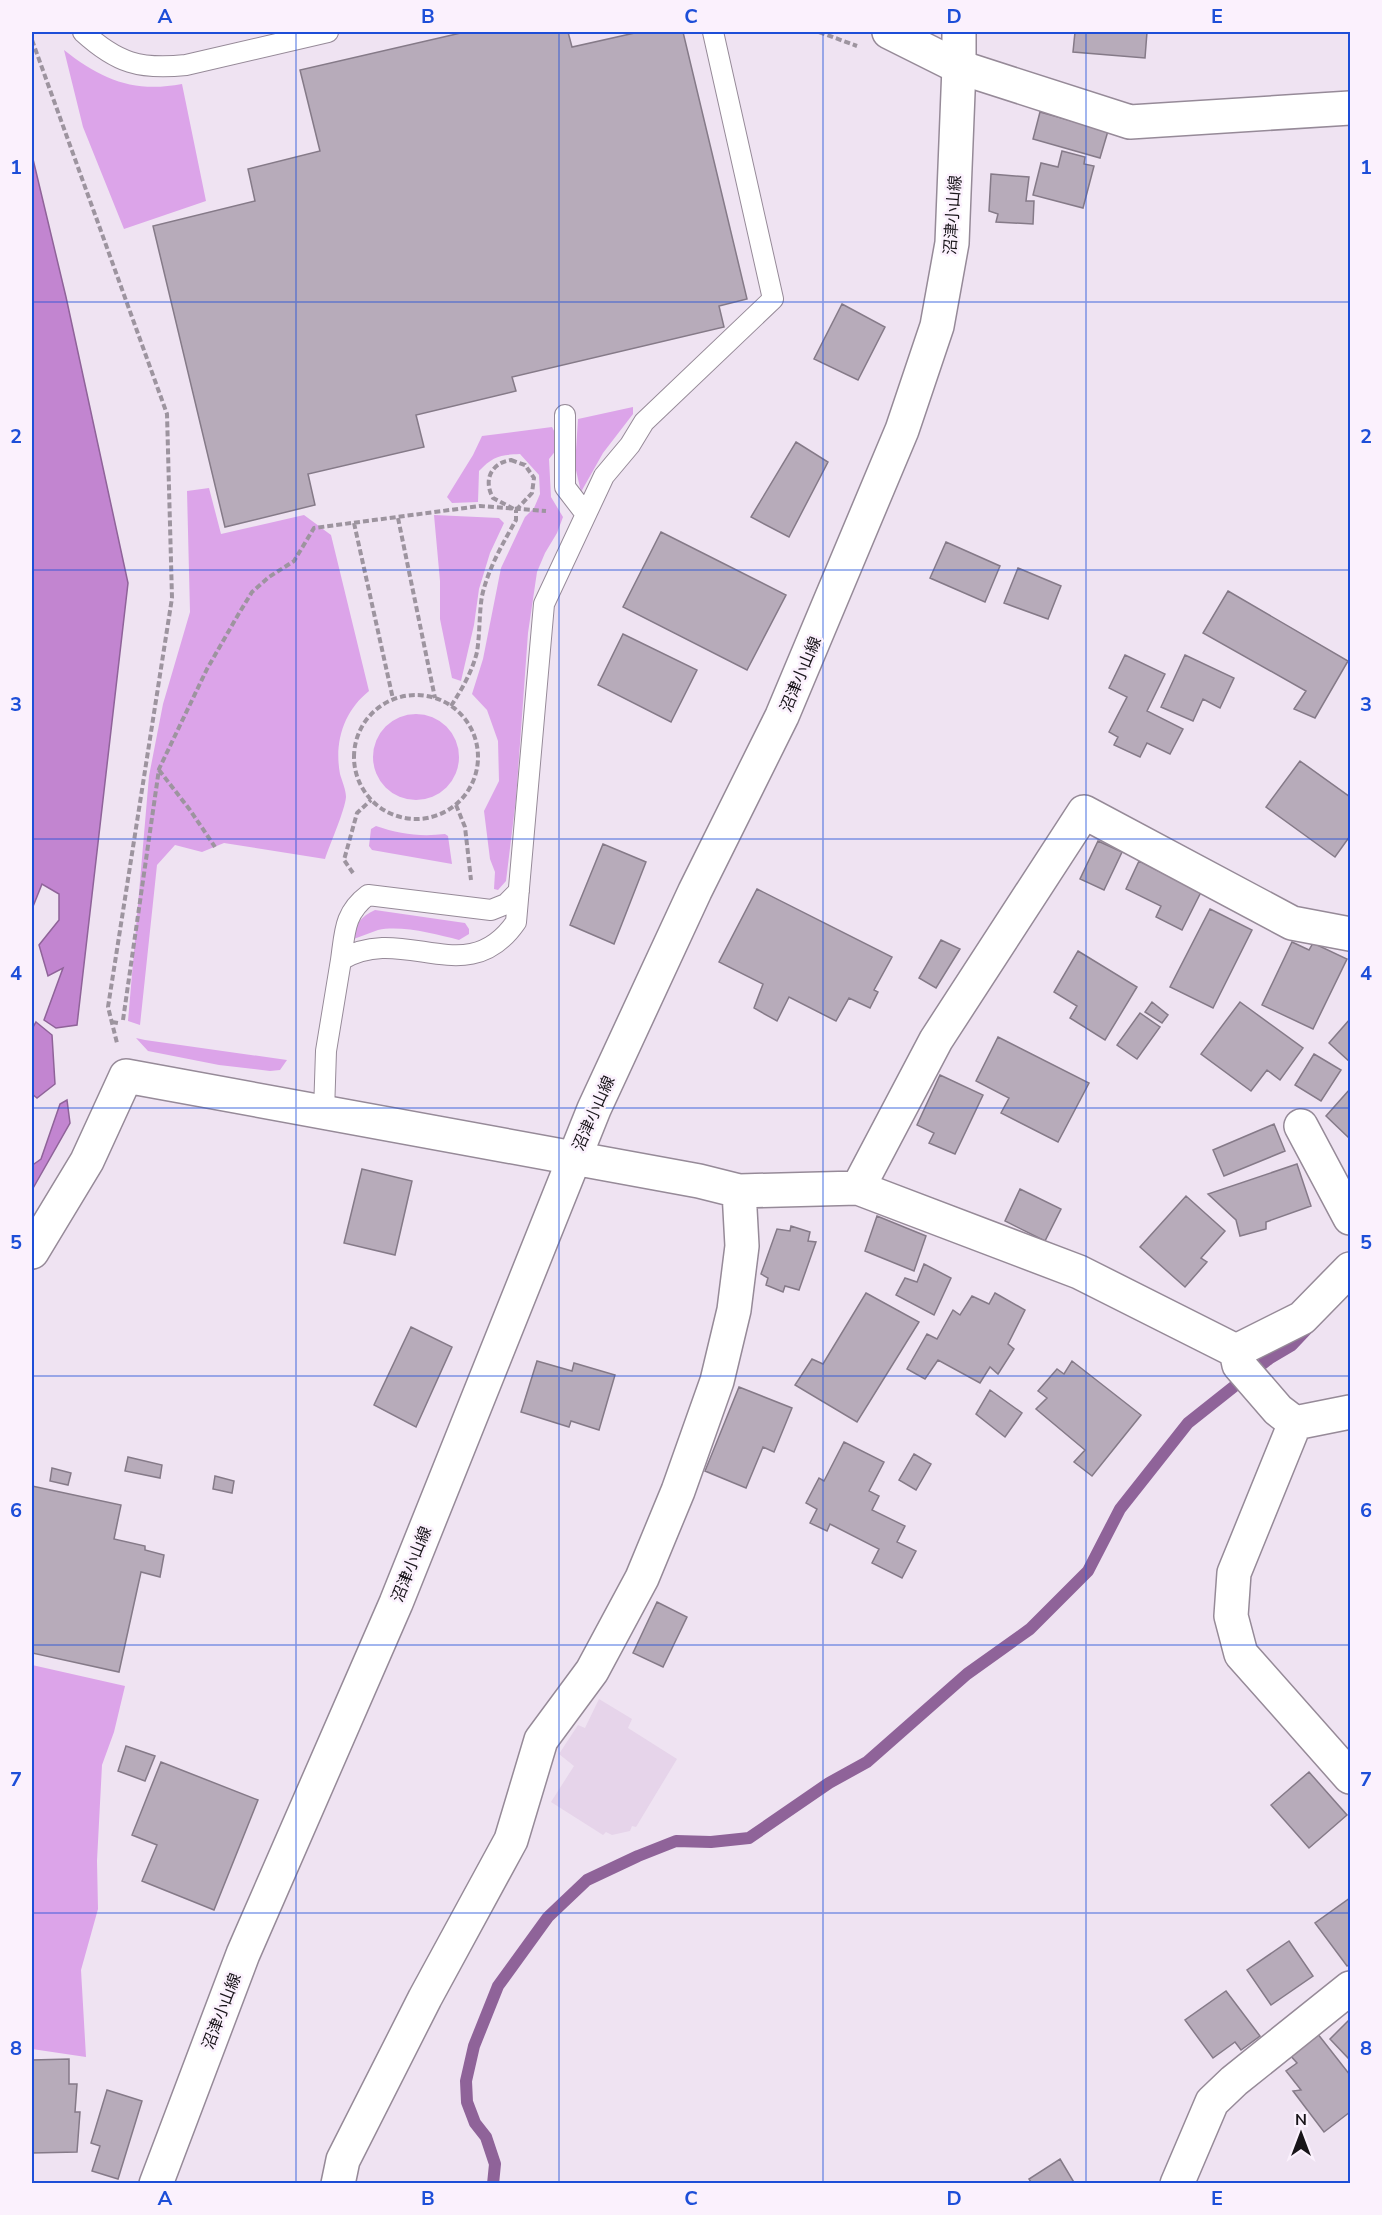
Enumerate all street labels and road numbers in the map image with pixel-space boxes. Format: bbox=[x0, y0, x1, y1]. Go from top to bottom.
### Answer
street label: 沼津小山線 bbox=[939, 174, 967, 256]
street label: 沼津小山線 bbox=[775, 633, 827, 716]
street label: 沼津小山線 bbox=[568, 1072, 620, 1154]
street label: 沼津小山線 bbox=[387, 1523, 437, 1606]
street label: 沼津小山線 bbox=[197, 1970, 247, 2053]

